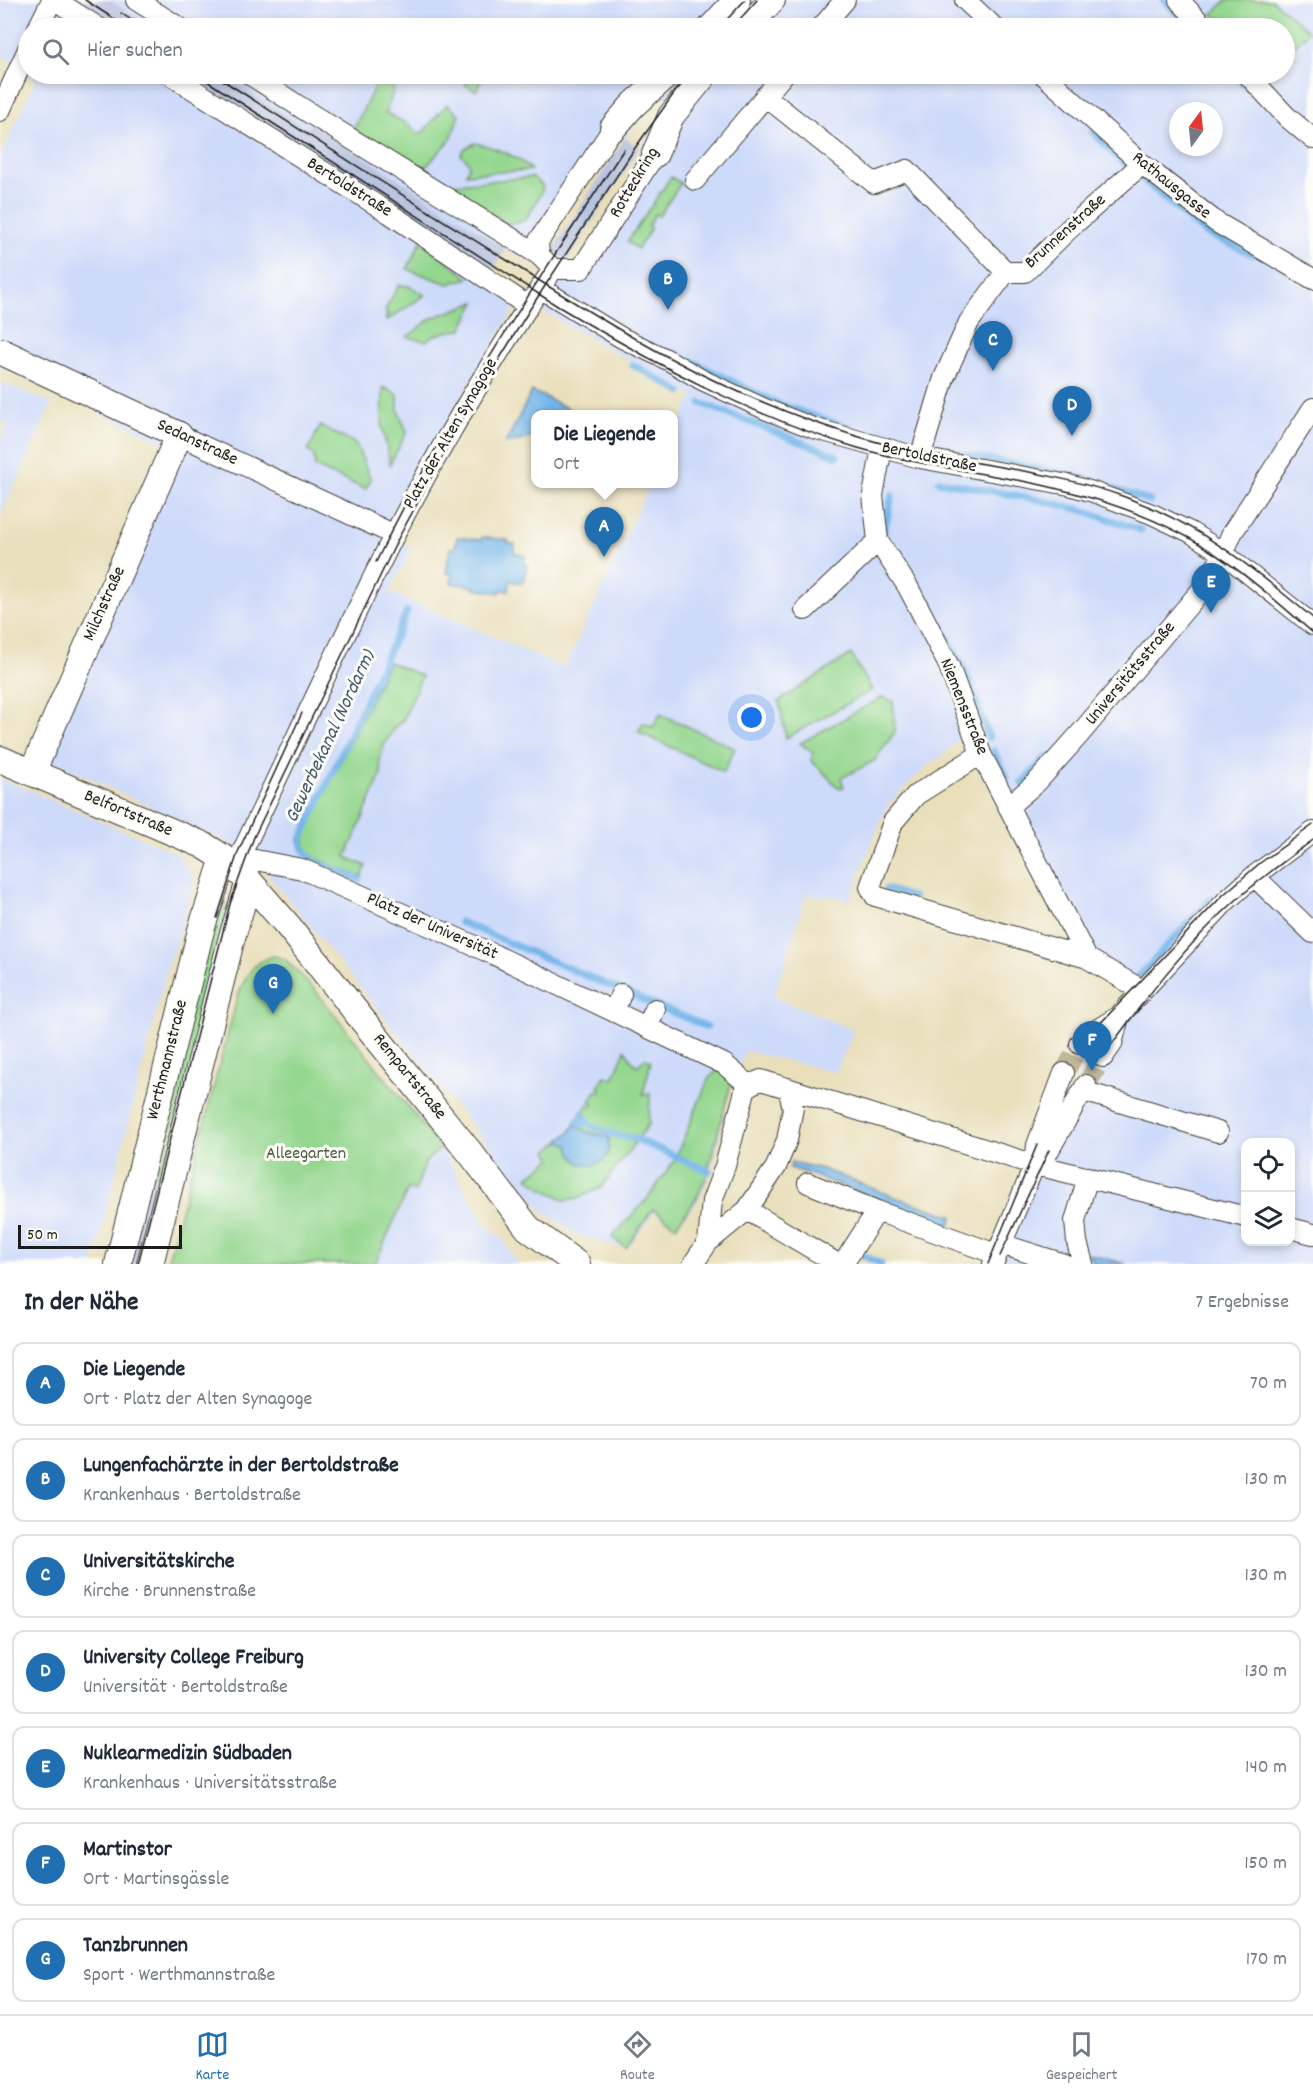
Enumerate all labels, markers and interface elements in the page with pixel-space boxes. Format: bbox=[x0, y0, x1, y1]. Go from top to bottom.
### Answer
search box bbox=[18, 18, 1295, 84]
icon: search bbox=[39, 35, 72, 68]
text: Hier suchen bbox=[87, 36, 183, 67]
north arrow bbox=[1169, 102, 1223, 156]
street label: Rotteckring bbox=[604, 143, 666, 223]
street label: Rathausgasse bbox=[1126, 146, 1216, 226]
street label: Bertoldstraße bbox=[302, 152, 397, 224]
street label: Brunnenstraße bbox=[1020, 189, 1112, 275]
pin: B bbox=[648, 260, 688, 310]
pin: C bbox=[974, 322, 1012, 371]
street label: Platz der Alten Synagoge bbox=[398, 354, 504, 514]
pin: D bbox=[1052, 386, 1092, 436]
popup bbox=[531, 410, 678, 488]
street label: Sedanstraße bbox=[152, 413, 242, 473]
text: Die Liegende bbox=[553, 420, 656, 451]
street label: Bertoldstraße bbox=[879, 436, 979, 480]
text: Ort bbox=[553, 451, 580, 479]
pin: A bbox=[584, 508, 624, 557]
street label: Milchstraße bbox=[77, 563, 133, 645]
pin: E bbox=[1192, 564, 1230, 613]
street label: Universitätsstraße bbox=[1080, 617, 1182, 731]
water label: Gewerbekanal (Nordarm) bbox=[279, 645, 384, 828]
street label: Niemensstraße bbox=[932, 655, 994, 759]
your location bbox=[737, 703, 766, 732]
street label: Belfortstraße bbox=[80, 784, 176, 844]
street label: Platz der Universität bbox=[362, 887, 502, 967]
pin: G bbox=[254, 964, 292, 1014]
street label: Werthmannstraße bbox=[141, 997, 195, 1123]
pin: F bbox=[1072, 1022, 1112, 1071]
street label: Rempartstraße bbox=[366, 1028, 452, 1126]
map controls bbox=[1241, 1138, 1295, 1246]
button: locate bbox=[1241, 1138, 1295, 1192]
park label: Alleegarten bbox=[266, 1142, 346, 1167]
button: layers bbox=[1241, 1192, 1295, 1246]
scale bar bbox=[18, 1222, 182, 1250]
text: 50 m bbox=[27, 1224, 58, 1247]
text: In der Nähe bbox=[24, 1285, 138, 1322]
text: 7 Ergebnisse bbox=[1196, 1289, 1289, 1317]
text: Die Liegende bbox=[83, 1355, 185, 1386]
text: A bbox=[40, 1370, 51, 1398]
text: 70 m bbox=[1250, 1370, 1287, 1398]
text: Ort · Platz der Alten Synagoge bbox=[83, 1386, 312, 1414]
text: Lungenfachärzte in der Bertoldstraße bbox=[83, 1451, 399, 1482]
text: B bbox=[41, 1466, 50, 1494]
text: 130 m bbox=[1245, 1466, 1287, 1494]
text: Krankenhaus · Bertoldstraße bbox=[83, 1482, 301, 1510]
text: Universitätskirche bbox=[83, 1547, 234, 1578]
text: C bbox=[41, 1562, 50, 1590]
text: 130 m bbox=[1245, 1562, 1287, 1590]
text: Kirche · Brunnenstraße bbox=[83, 1578, 256, 1606]
text: University College Freiburg bbox=[83, 1643, 304, 1674]
text: D bbox=[40, 1658, 51, 1686]
text: 130 m bbox=[1245, 1658, 1287, 1686]
text: Universität · Bertoldstraße bbox=[83, 1674, 288, 1702]
text: Nuklearmedizin Südbaden bbox=[83, 1739, 292, 1770]
text: E bbox=[41, 1754, 50, 1782]
text: 140 m bbox=[1245, 1754, 1287, 1782]
text: Krankenhaus · Universitätsstraße bbox=[83, 1770, 337, 1798]
text: Martinstor bbox=[83, 1835, 172, 1866]
text: F bbox=[41, 1850, 50, 1878]
text: 150 m bbox=[1244, 1850, 1287, 1878]
text: Ort · Martinsgässle bbox=[83, 1866, 229, 1894]
text: Tanzbrunnen bbox=[83, 1931, 188, 1962]
text: G bbox=[40, 1946, 51, 1974]
text: 170 m bbox=[1246, 1946, 1287, 1974]
text: Sport · Werthmannstraße bbox=[83, 1962, 275, 1990]
tab: Karte bbox=[195, 2028, 229, 2087]
tab: Route bbox=[620, 2028, 655, 2087]
tab: Gespeichert bbox=[1046, 2028, 1118, 2087]

